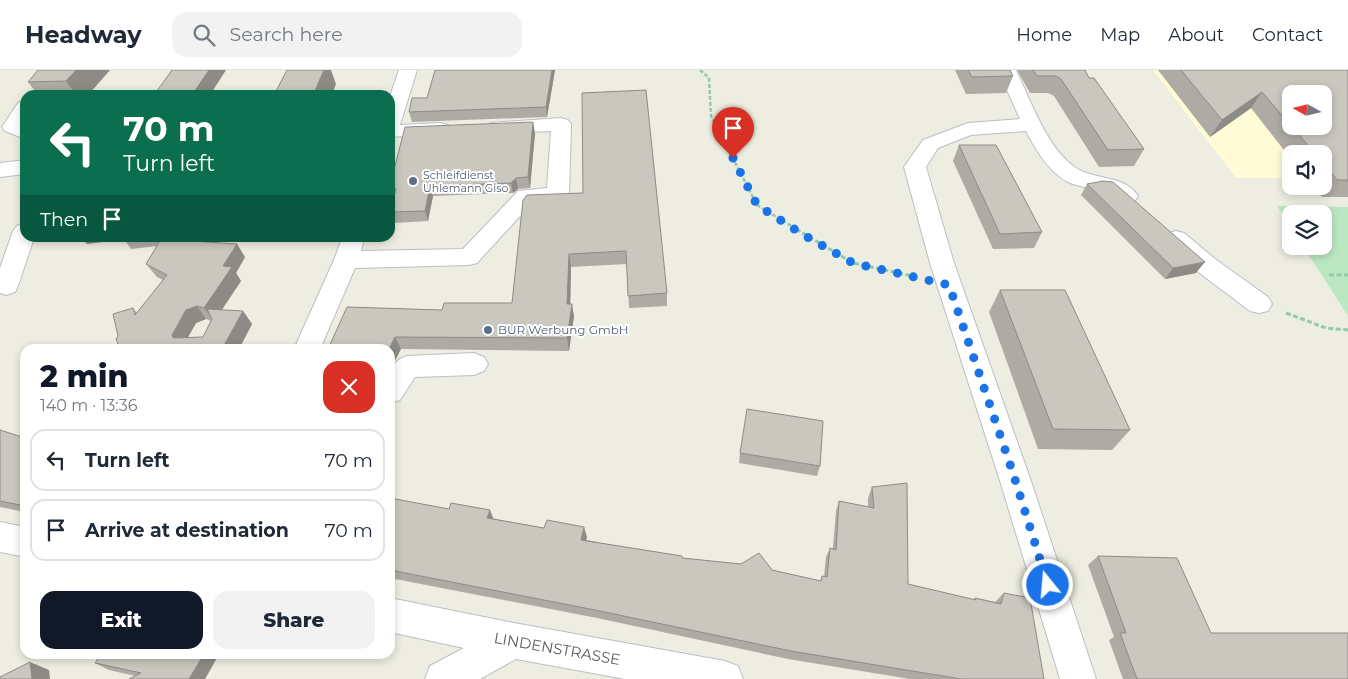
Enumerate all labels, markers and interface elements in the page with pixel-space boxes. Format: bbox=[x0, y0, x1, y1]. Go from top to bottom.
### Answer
search box bbox=[172, 12, 522, 57]
text: Headway bbox=[25, 20, 142, 49]
icon: search bbox=[190, 21, 218, 49]
text: Search here bbox=[230, 23, 343, 46]
text: Home bbox=[1016, 24, 1072, 46]
text: Map bbox=[1100, 24, 1140, 46]
text: About bbox=[1168, 24, 1224, 46]
text: Contact bbox=[1252, 24, 1323, 46]
north arrow bbox=[1282, 85, 1332, 135]
map controls bbox=[1282, 85, 1332, 255]
text: 70 m bbox=[123, 107, 214, 150]
pin bbox=[712, 107, 754, 158]
icon: left bbox=[40, 110, 105, 175]
icon: arrive bbox=[719, 114, 747, 142]
button: sound bbox=[1282, 145, 1332, 195]
text: Turn left bbox=[123, 150, 215, 177]
place label: Schleifdienst Uhlemann Giso bbox=[423, 168, 508, 195]
marker: Schleifdienst Uhlemann Giso bbox=[407, 175, 419, 187]
icon: arrive bbox=[98, 205, 126, 233]
button: layers bbox=[1282, 205, 1332, 255]
text: Then bbox=[40, 208, 88, 231]
place label: BUR Werbung GmbH bbox=[498, 322, 629, 337]
marker: BUR Werbung GmbH bbox=[482, 324, 494, 336]
text: 2 min bbox=[40, 358, 128, 395]
button: close bbox=[323, 361, 375, 413]
text: 140 m · 13:36 bbox=[40, 396, 138, 415]
icon: left bbox=[42, 446, 70, 474]
text: Turn left bbox=[85, 449, 170, 472]
text: 70 m bbox=[324, 449, 373, 472]
icon: arrive bbox=[42, 516, 70, 544]
text: Arrive at destination bbox=[85, 519, 289, 542]
text: 70 m bbox=[324, 519, 373, 542]
position arrow bbox=[1021, 558, 1073, 610]
button: Exit bbox=[40, 591, 203, 649]
button: Share bbox=[213, 591, 375, 649]
street label: LINDENSTRASSE bbox=[492, 628, 622, 669]

